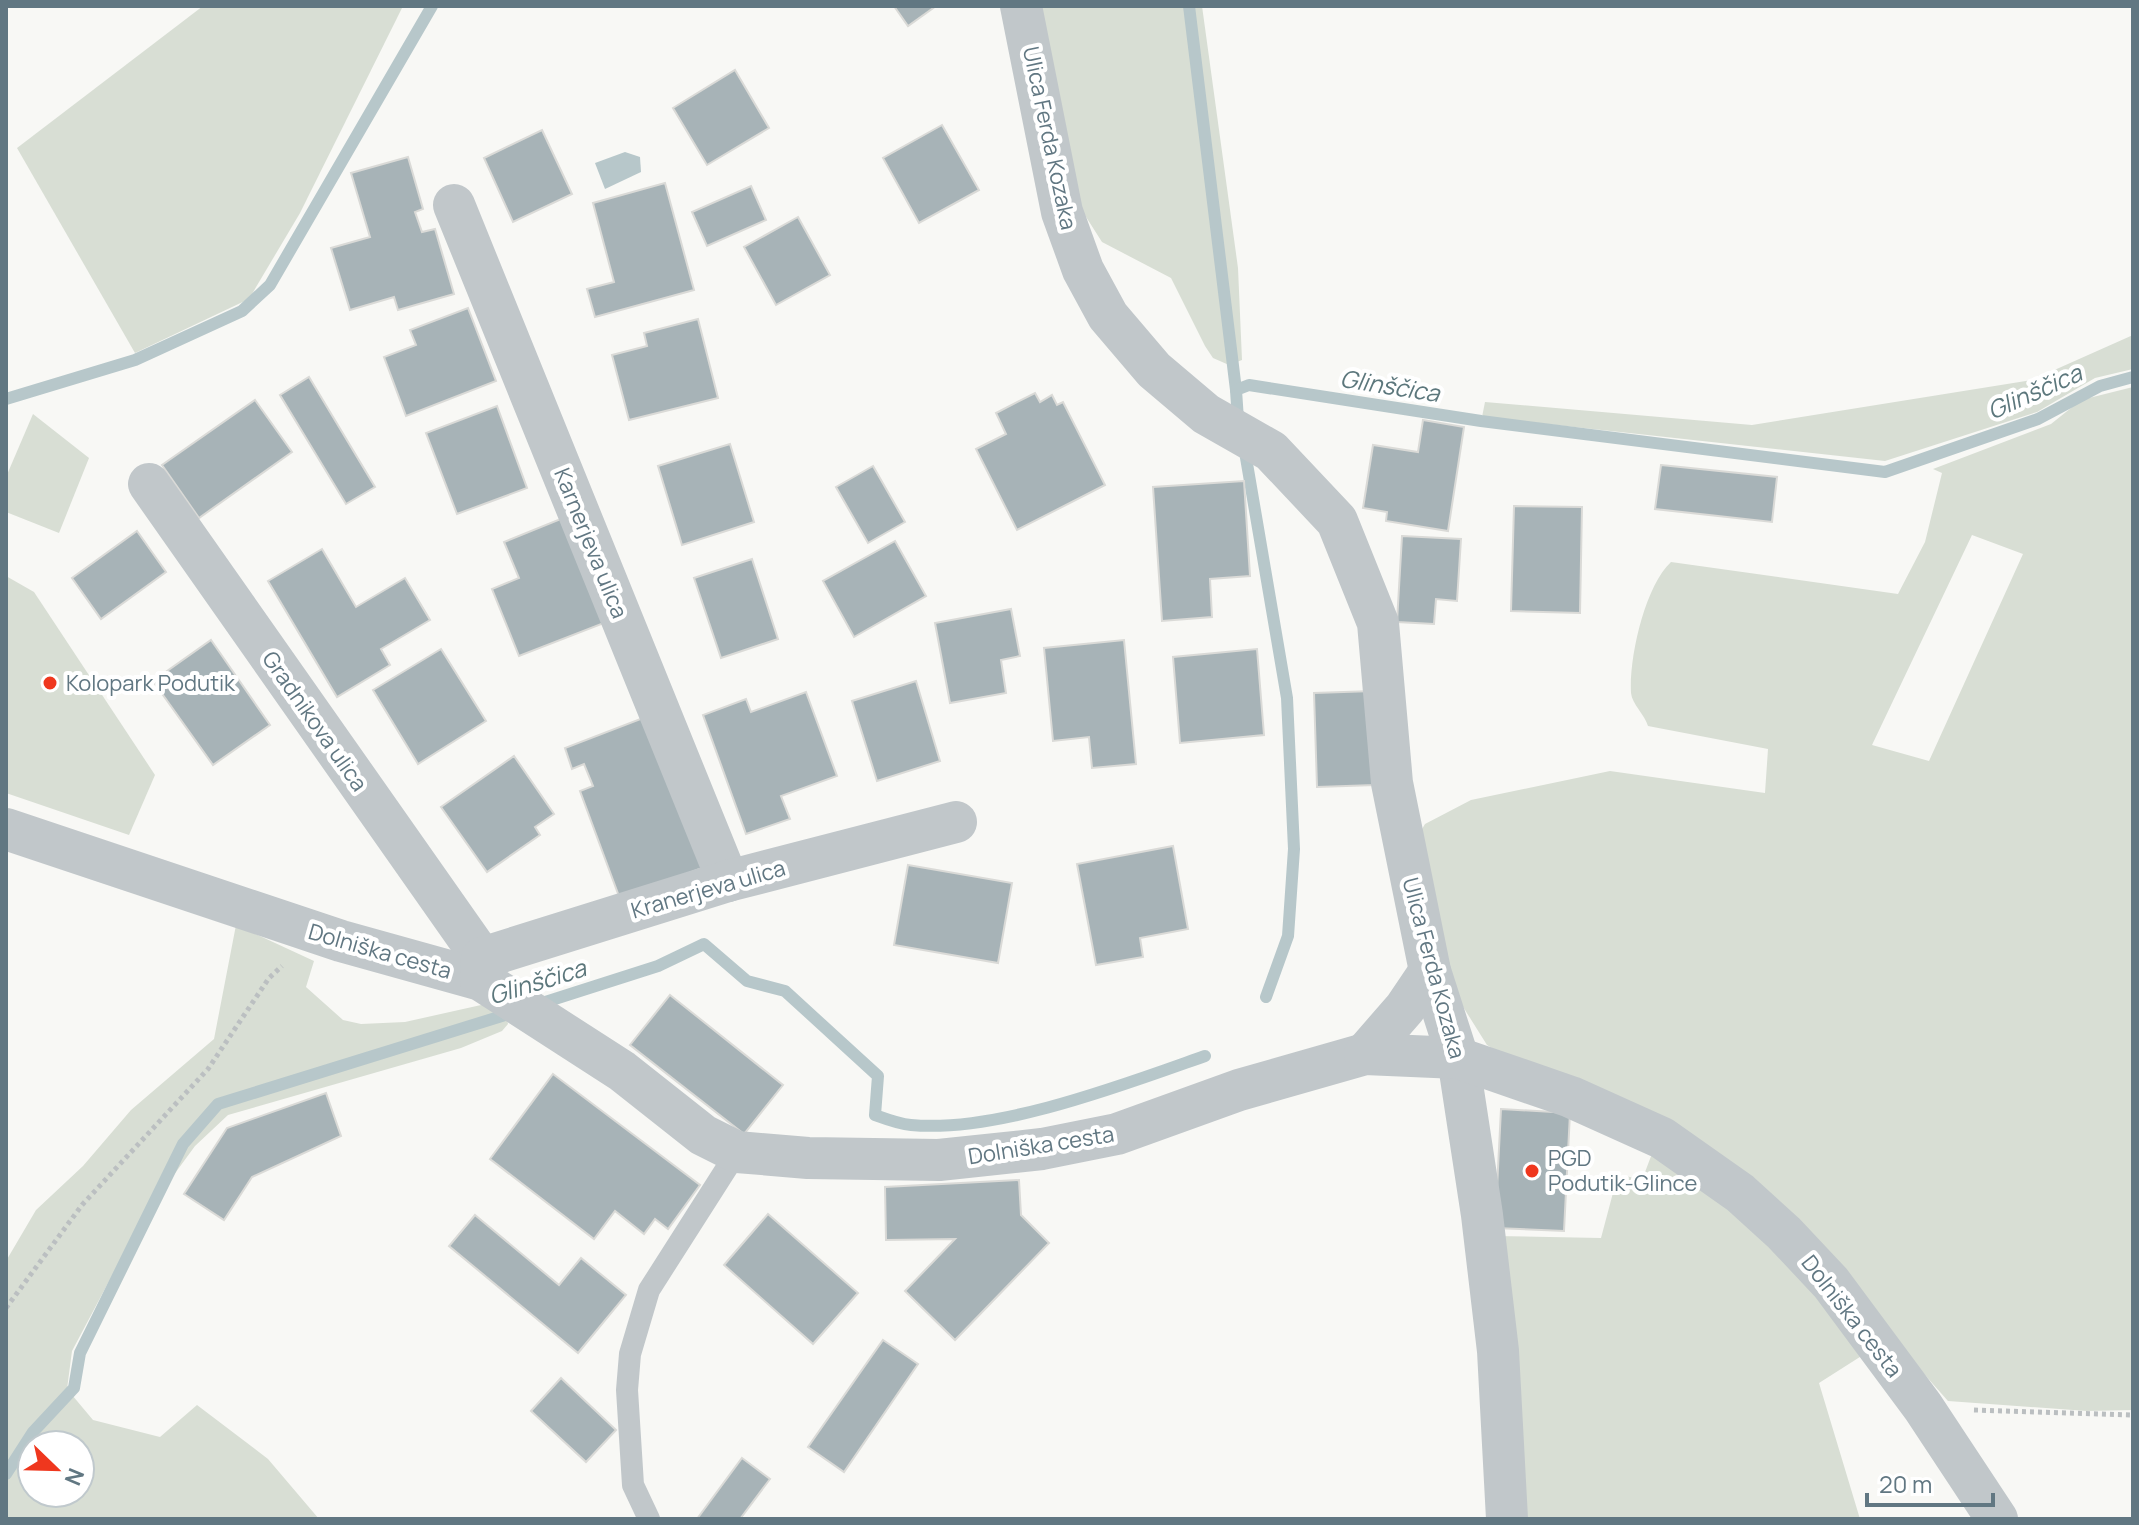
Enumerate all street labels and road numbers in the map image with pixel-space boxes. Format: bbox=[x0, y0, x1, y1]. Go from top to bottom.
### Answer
street label: Ulica Ferda Kozaka bbox=[1016, 44, 1084, 232]
street label: Karnerjeva ulica bbox=[547, 463, 635, 623]
street label: Gradnikova ulica bbox=[256, 645, 374, 797]
street label: Kranerjeva ulica bbox=[627, 853, 789, 925]
street label: Ulica Ferda Kozaka bbox=[1395, 874, 1473, 1062]
street label: Dolniška cesta bbox=[305, 916, 455, 986]
street label: Dolniška cesta bbox=[966, 1119, 1116, 1171]
street label: Dolniška cesta bbox=[1795, 1249, 1909, 1383]

